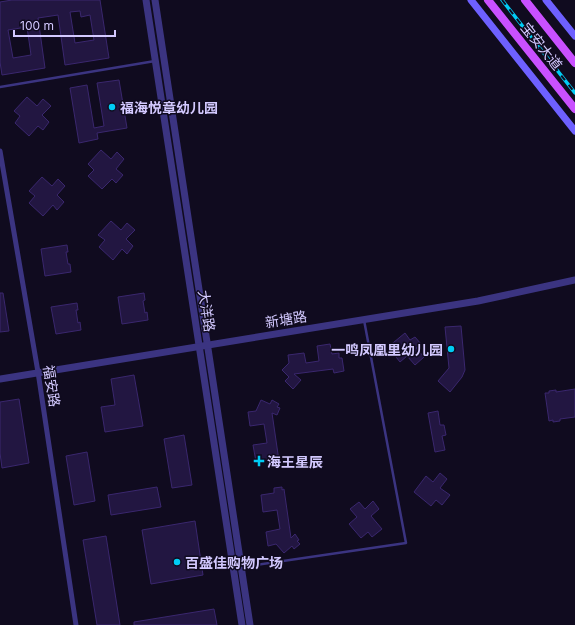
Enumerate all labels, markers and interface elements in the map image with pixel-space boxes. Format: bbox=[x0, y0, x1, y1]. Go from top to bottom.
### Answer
scale bar bbox=[14, 12, 115, 38]
text: 100 m bbox=[20, 18, 54, 33]
street label: 宝安大道 bbox=[518, 19, 566, 73]
place label: 福海悦章幼儿园 bbox=[120, 99, 218, 116]
marker: 福海悦章幼儿园 bbox=[107, 102, 117, 112]
street label: 大洋路 bbox=[195, 289, 219, 333]
street label: 新塘路 bbox=[264, 307, 308, 331]
place label: 一鸣凤凰里幼儿园 bbox=[331, 341, 443, 358]
marker: 一鸣凤凰里幼儿园 bbox=[446, 344, 456, 354]
street label: 福安路 bbox=[40, 364, 64, 408]
place label: 海王星辰 bbox=[267, 453, 323, 470]
marker: 海王星辰 bbox=[254, 456, 264, 466]
place label: 百盛佳购物广场 bbox=[185, 554, 283, 571]
marker: 百盛佳购物广场 bbox=[172, 557, 182, 567]

